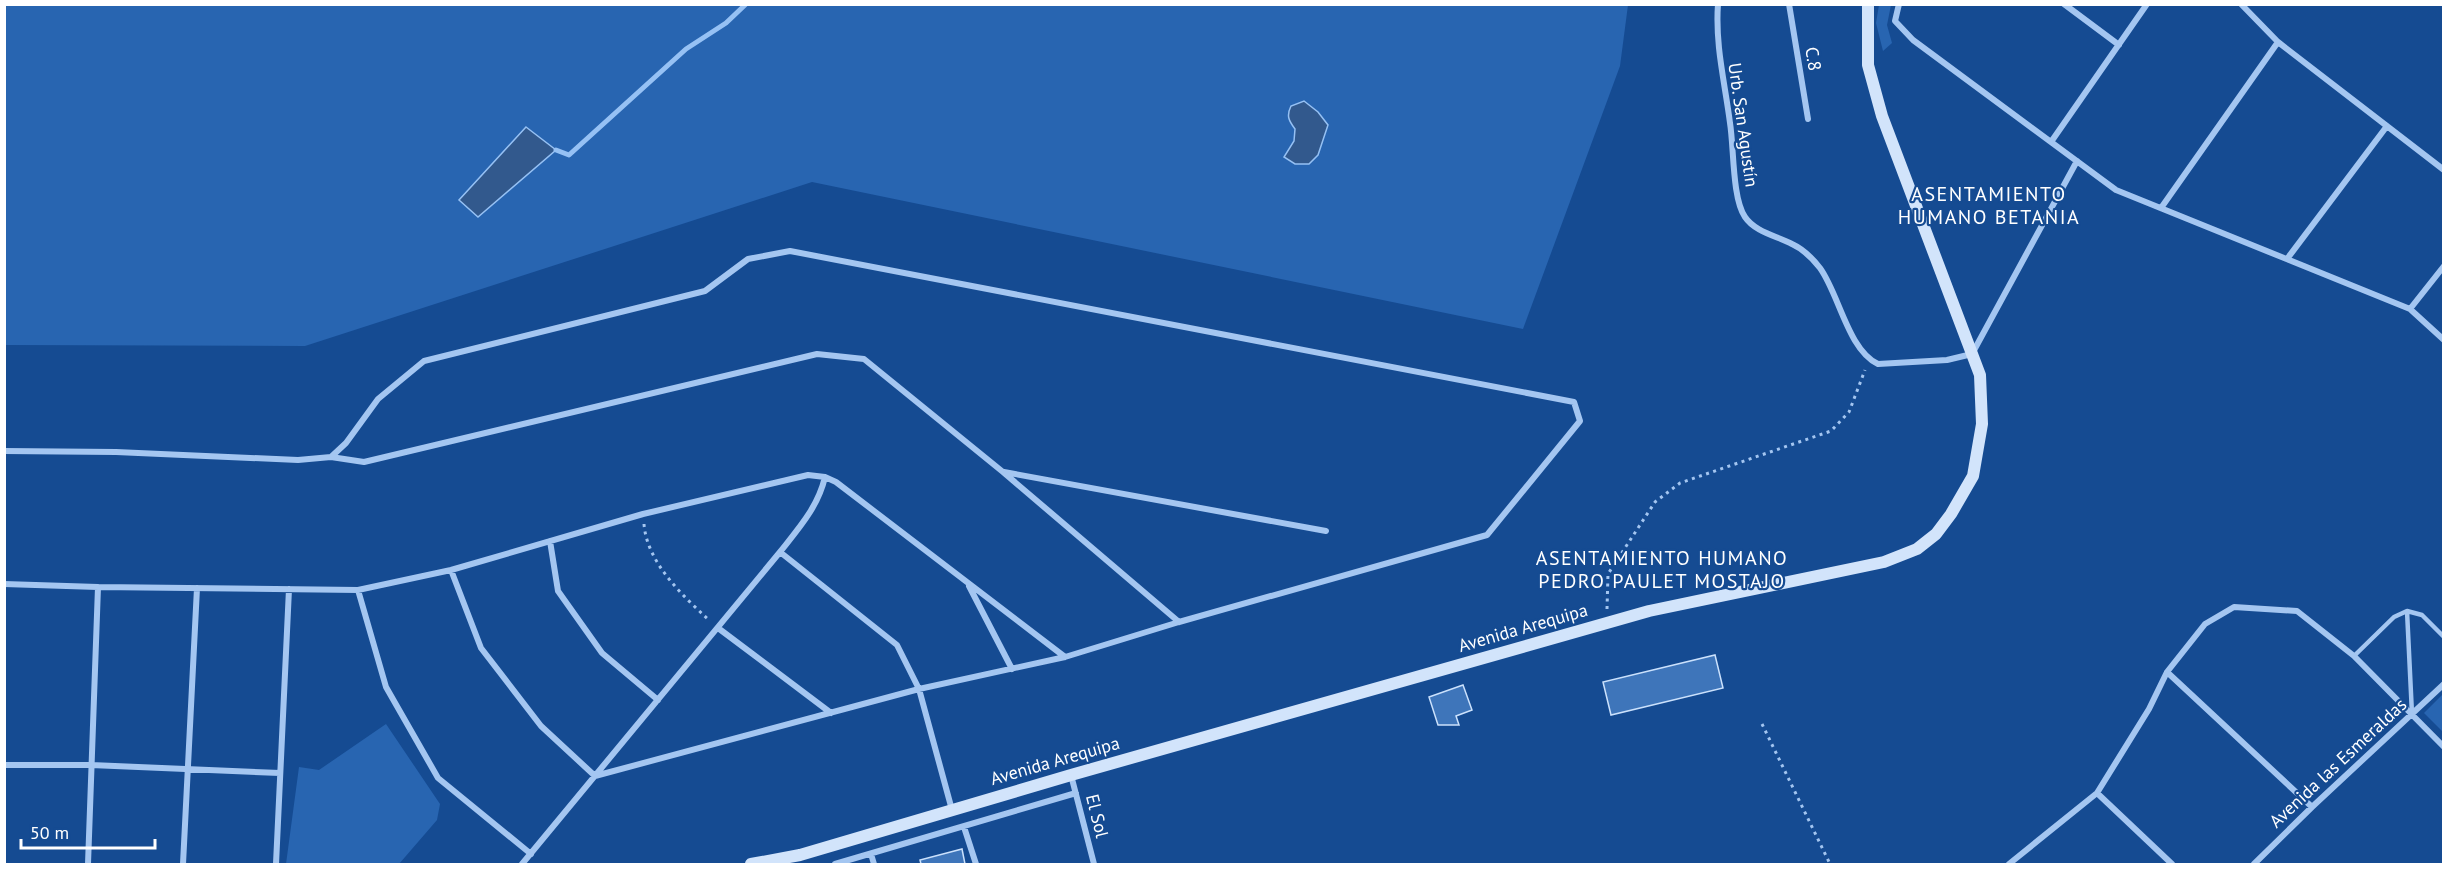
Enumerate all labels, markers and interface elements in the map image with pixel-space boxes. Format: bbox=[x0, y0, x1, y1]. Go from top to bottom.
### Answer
street label: C.8 bbox=[1800, 45, 1827, 73]
street label: Urb. San Agustín bbox=[1723, 61, 1764, 189]
district label: ASENTAMIENTO HUMANO BETANIA bbox=[1898, 181, 2080, 230]
district label: ASENTAMIENTO HUMANO PEDRO PAULET MOSTAJO bbox=[1536, 545, 1788, 594]
street label: Avenida Arequipa bbox=[1456, 598, 1590, 657]
street label: Avenida las Esmeraldas bbox=[2264, 693, 2411, 832]
street label: Avenida Arequipa bbox=[988, 731, 1122, 790]
street label: El Sol bbox=[1081, 792, 1114, 841]
scale bar bbox=[21, 812, 154, 850]
text: 50 m bbox=[30, 821, 69, 844]

